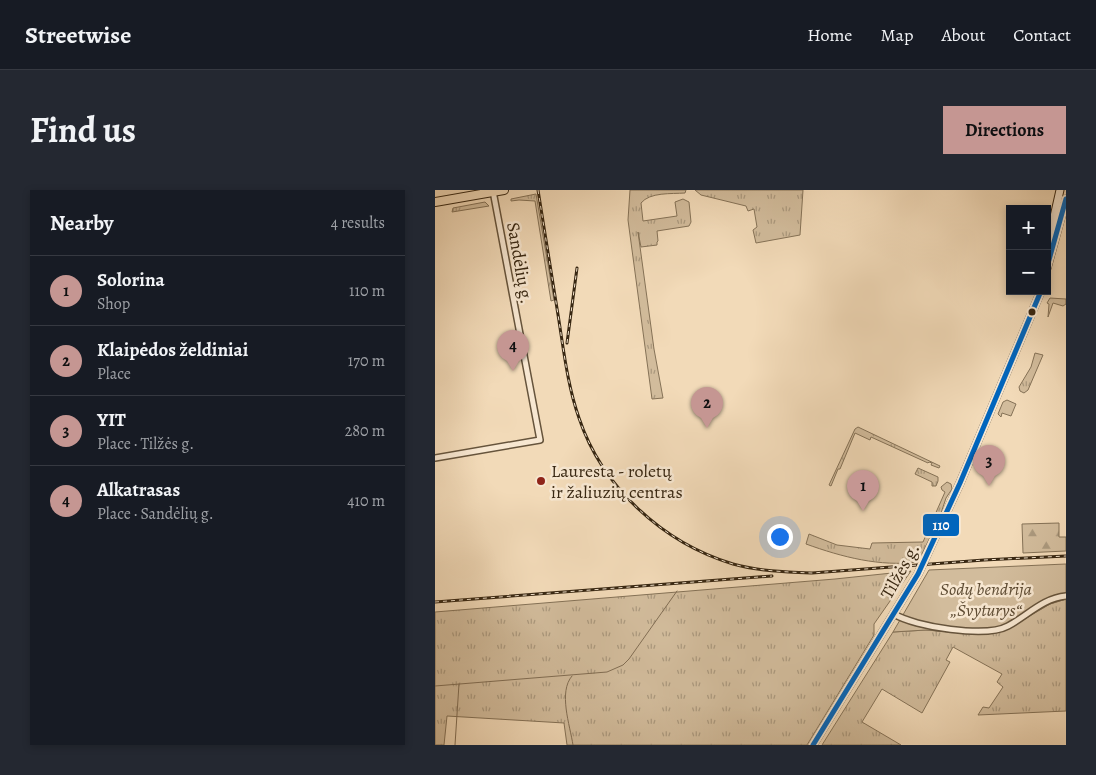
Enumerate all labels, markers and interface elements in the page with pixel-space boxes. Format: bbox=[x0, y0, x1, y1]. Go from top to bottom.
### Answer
text: Streetwise bbox=[25, 19, 131, 51]
text: Home bbox=[807, 23, 852, 47]
text: Map bbox=[880, 23, 913, 47]
text: About bbox=[941, 23, 985, 47]
text: Contact bbox=[1013, 23, 1071, 47]
text: Find us bbox=[30, 106, 136, 154]
button: Directions bbox=[943, 106, 1066, 154]
map controls bbox=[1006, 205, 1051, 295]
button: + bbox=[1006, 205, 1051, 250]
text: Nearby bbox=[50, 209, 113, 237]
text: 4 results bbox=[331, 212, 385, 234]
street label: Sandėlių g. bbox=[501, 220, 539, 306]
button: − bbox=[1006, 250, 1051, 295]
text: Solorina bbox=[97, 267, 165, 293]
text: 1 bbox=[63, 280, 69, 302]
text: 110 m bbox=[349, 280, 385, 302]
text: Shop bbox=[97, 293, 130, 315]
unlabelled marker bbox=[1027, 307, 1037, 317]
pin: 4 bbox=[497, 330, 529, 371]
text: Klaipėdos želdiniai bbox=[97, 337, 248, 363]
text: 2 bbox=[62, 350, 70, 372]
text: 170 m bbox=[348, 350, 385, 372]
text: Place bbox=[97, 363, 131, 385]
pin: 2 bbox=[691, 387, 723, 428]
text: YIT bbox=[97, 407, 126, 433]
text: 3 bbox=[63, 420, 69, 442]
text: 280 m bbox=[345, 420, 385, 442]
text: Place · Tilžės g. bbox=[97, 433, 194, 455]
pin: 3 bbox=[973, 445, 1005, 486]
place label: Lauresta - roletų ir žaliuzių centras bbox=[551, 459, 683, 504]
pin: 1 bbox=[847, 470, 879, 511]
marker: Lauresta - roletų ir žaliuzių centras bbox=[535, 475, 547, 487]
text: Alkatrasas bbox=[97, 477, 180, 503]
text: 4 bbox=[62, 490, 70, 512]
text: 410 m bbox=[347, 490, 385, 512]
text: Place · Sandėlių g. bbox=[97, 503, 214, 525]
line badge: 110 bbox=[922, 513, 960, 537]
text: 110 bbox=[932, 516, 950, 535]
your location bbox=[767, 524, 793, 550]
street label: Tilžės g. bbox=[875, 539, 925, 603]
park label: Sodų bendrija „Švyturys“ bbox=[940, 577, 1032, 622]

